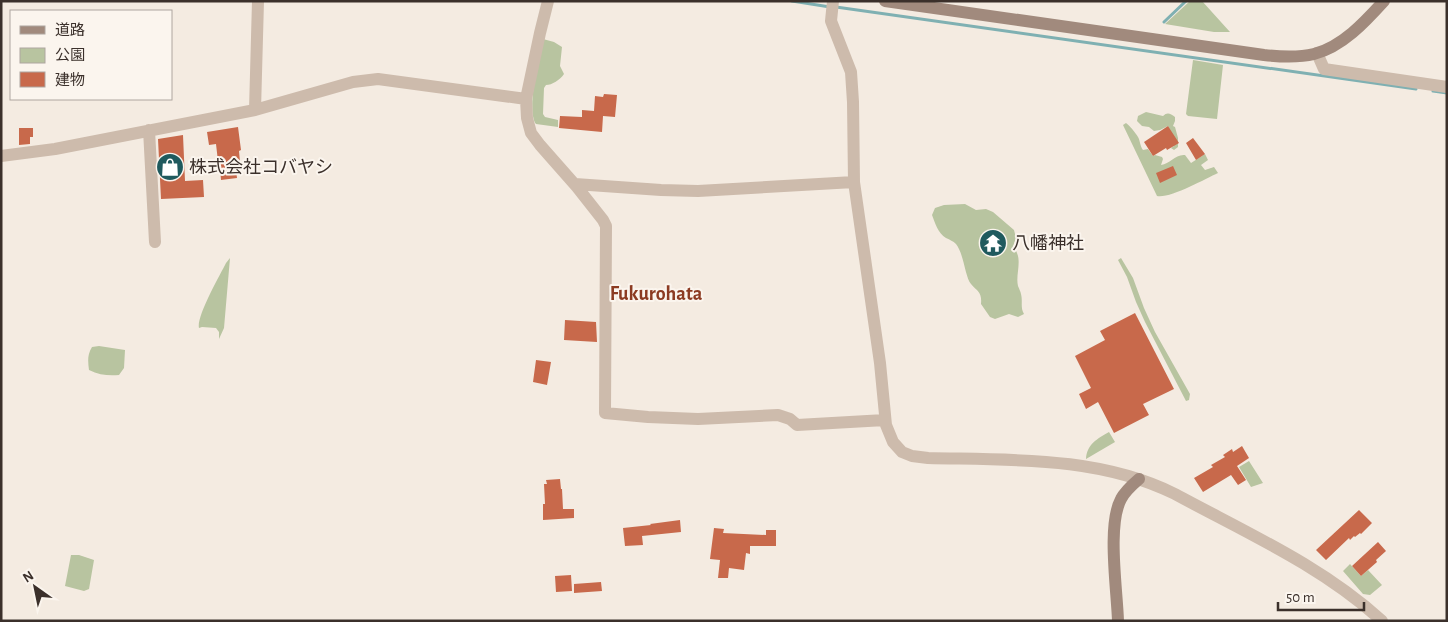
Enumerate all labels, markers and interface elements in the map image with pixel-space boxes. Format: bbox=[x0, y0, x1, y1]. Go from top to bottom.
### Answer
legend bbox=[10, 10, 172, 100]
text: 道路 bbox=[55, 22, 85, 38]
text: 公園 bbox=[55, 47, 85, 63]
text: 建物 bbox=[55, 72, 85, 88]
shop icon: 株式会社コバヤシ bbox=[155, 152, 185, 182]
place label: 株式会社コバヤシ bbox=[189, 158, 333, 177]
temple icon: 八幡神社 bbox=[978, 228, 1008, 258]
place label: 八幡神社 bbox=[1012, 234, 1084, 253]
district label: Fukurohata bbox=[610, 284, 703, 304]
north arrow bbox=[10, 562, 60, 612]
text: N bbox=[21, 568, 36, 585]
scale bar bbox=[1278, 580, 1364, 612]
text: 50 m bbox=[1286, 590, 1315, 605]

